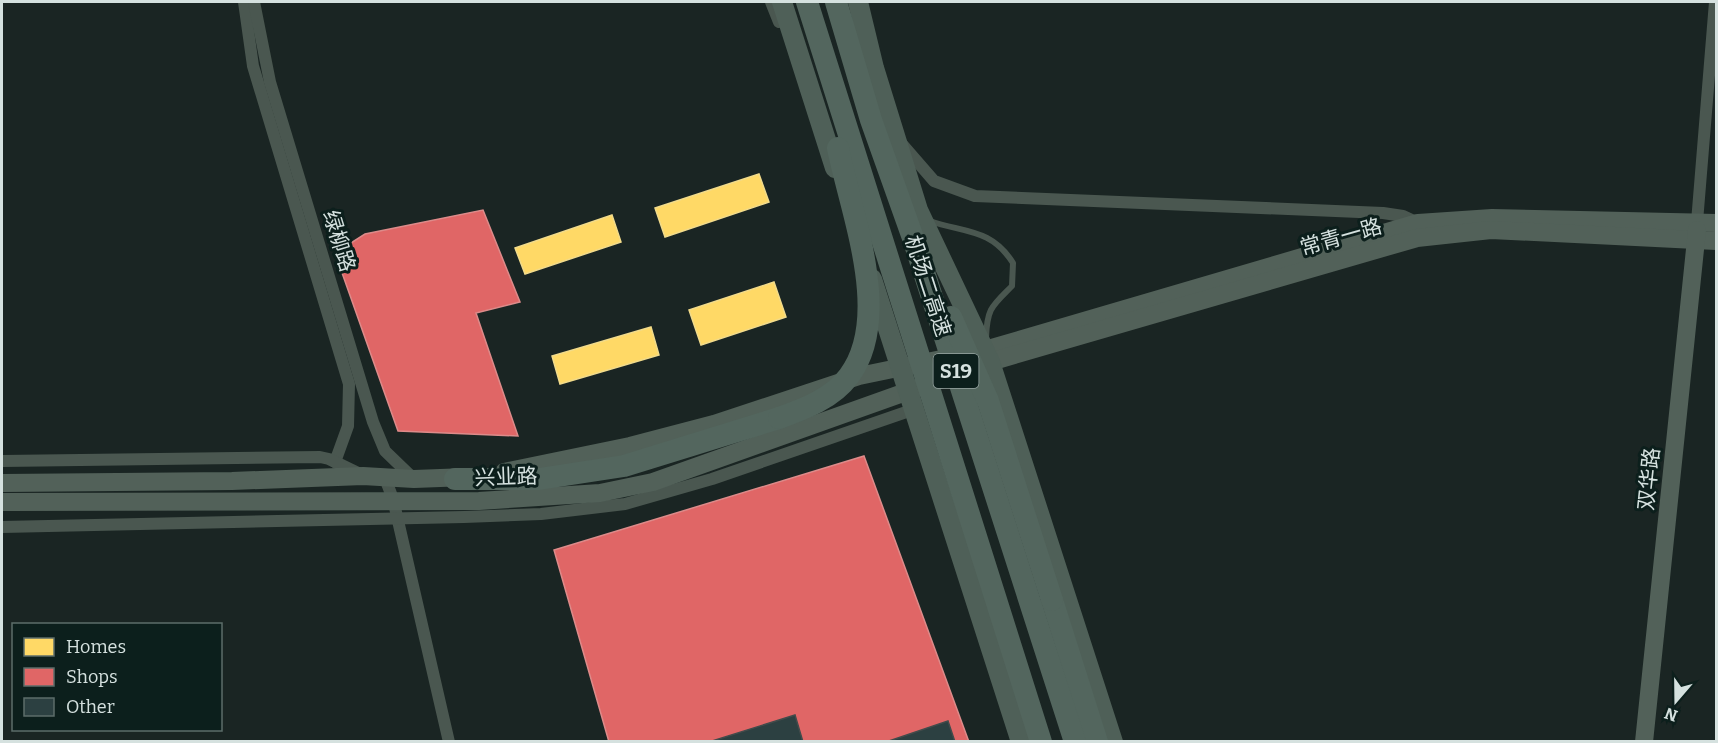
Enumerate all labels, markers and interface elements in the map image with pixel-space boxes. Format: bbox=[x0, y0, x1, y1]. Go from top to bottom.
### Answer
street label: 绿柳路 bbox=[317, 207, 361, 275]
street label: 常青一路 bbox=[1297, 213, 1385, 261]
street label: 机场二高速 bbox=[899, 232, 957, 340]
road number: S19 bbox=[934, 354, 978, 388]
street label: 双华路 bbox=[1633, 446, 1665, 512]
street label: 兴业路 bbox=[474, 463, 538, 491]
legend bbox=[12, 623, 222, 731]
text: Homes bbox=[66, 636, 126, 658]
text: Shops bbox=[66, 666, 118, 688]
north arrow bbox=[1646, 671, 1706, 731]
text: Other bbox=[66, 696, 115, 718]
text: N bbox=[1662, 704, 1680, 726]

